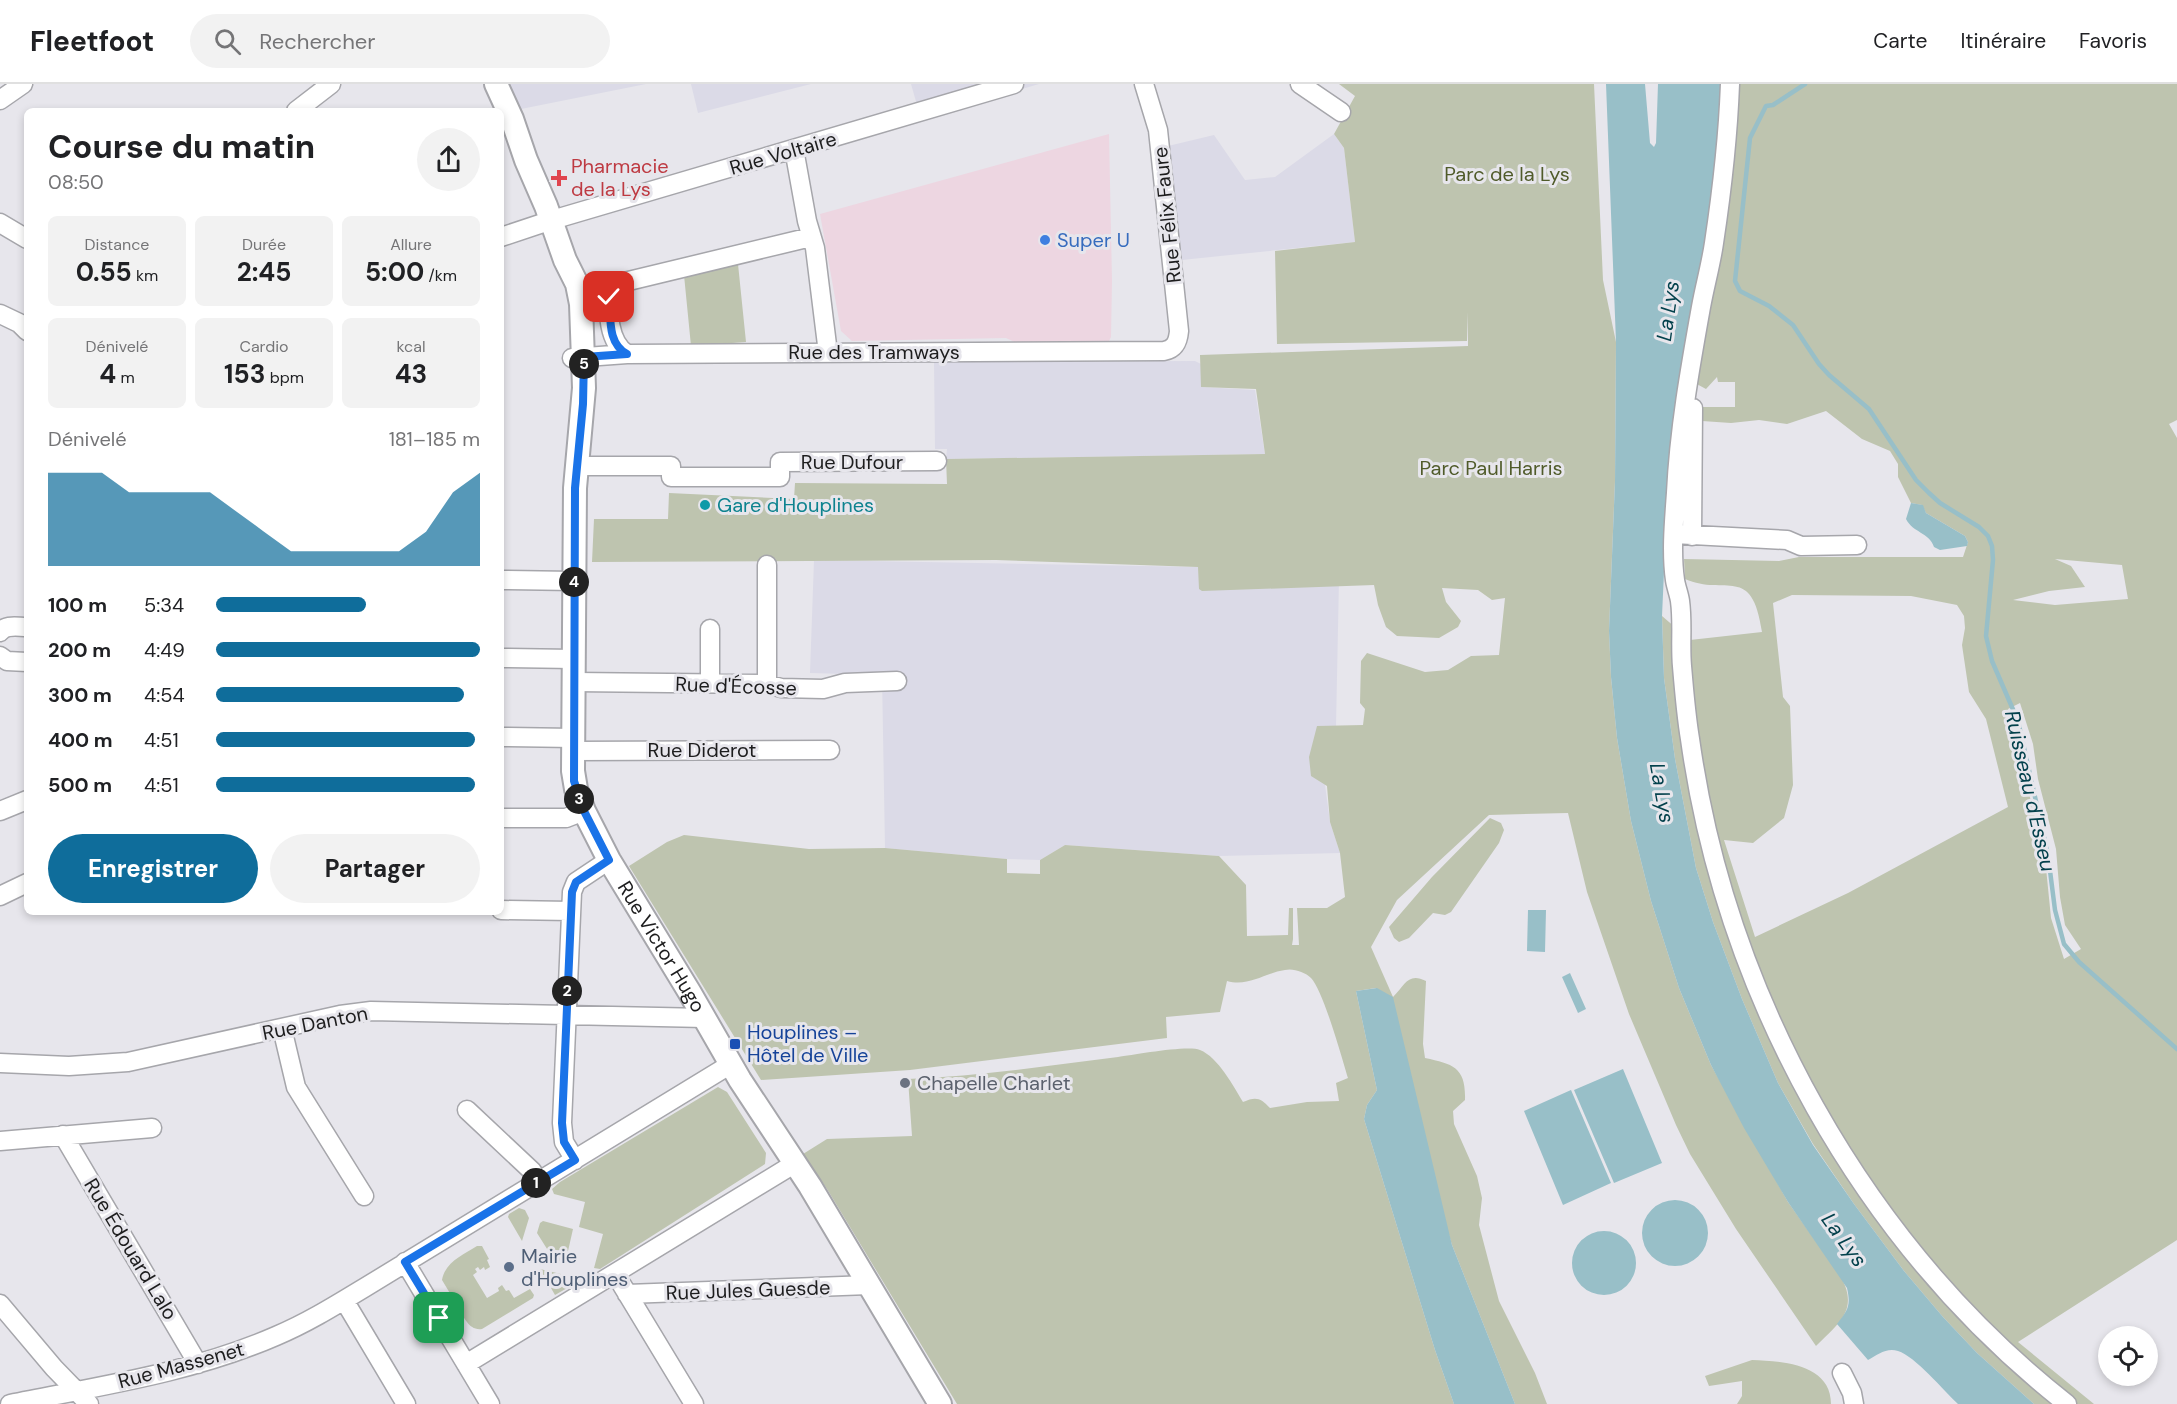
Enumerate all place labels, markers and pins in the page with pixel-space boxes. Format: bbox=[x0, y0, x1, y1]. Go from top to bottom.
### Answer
place label: Pharmacie de la Lys bbox=[571, 153, 669, 202]
marker: Pharmacie de la Lys bbox=[552, 171, 566, 185]
place label: Super U bbox=[1057, 227, 1130, 253]
marker: Super U bbox=[1038, 233, 1052, 247]
pin bbox=[583, 271, 634, 322]
pin: 5 bbox=[569, 349, 599, 379]
place label: Gare d'Houplines bbox=[717, 492, 874, 518]
marker: Gare d'Houplines bbox=[698, 498, 712, 512]
pin: 4 bbox=[559, 567, 589, 597]
pin: 3 bbox=[564, 784, 594, 814]
pin: 2 bbox=[552, 976, 582, 1006]
place label: Houplines – Hôtel de Ville bbox=[747, 1019, 868, 1068]
marker: Houplines – Hôtel de Ville bbox=[728, 1037, 742, 1051]
place label: Chapelle Charlet bbox=[917, 1070, 1071, 1096]
marker: Chapelle Charlet bbox=[898, 1076, 912, 1090]
pin: 1 bbox=[521, 1168, 551, 1198]
place label: Mairie d'Houplines bbox=[521, 1243, 628, 1292]
marker: Mairie d'Houplines bbox=[502, 1260, 516, 1274]
pin bbox=[413, 1292, 464, 1343]

